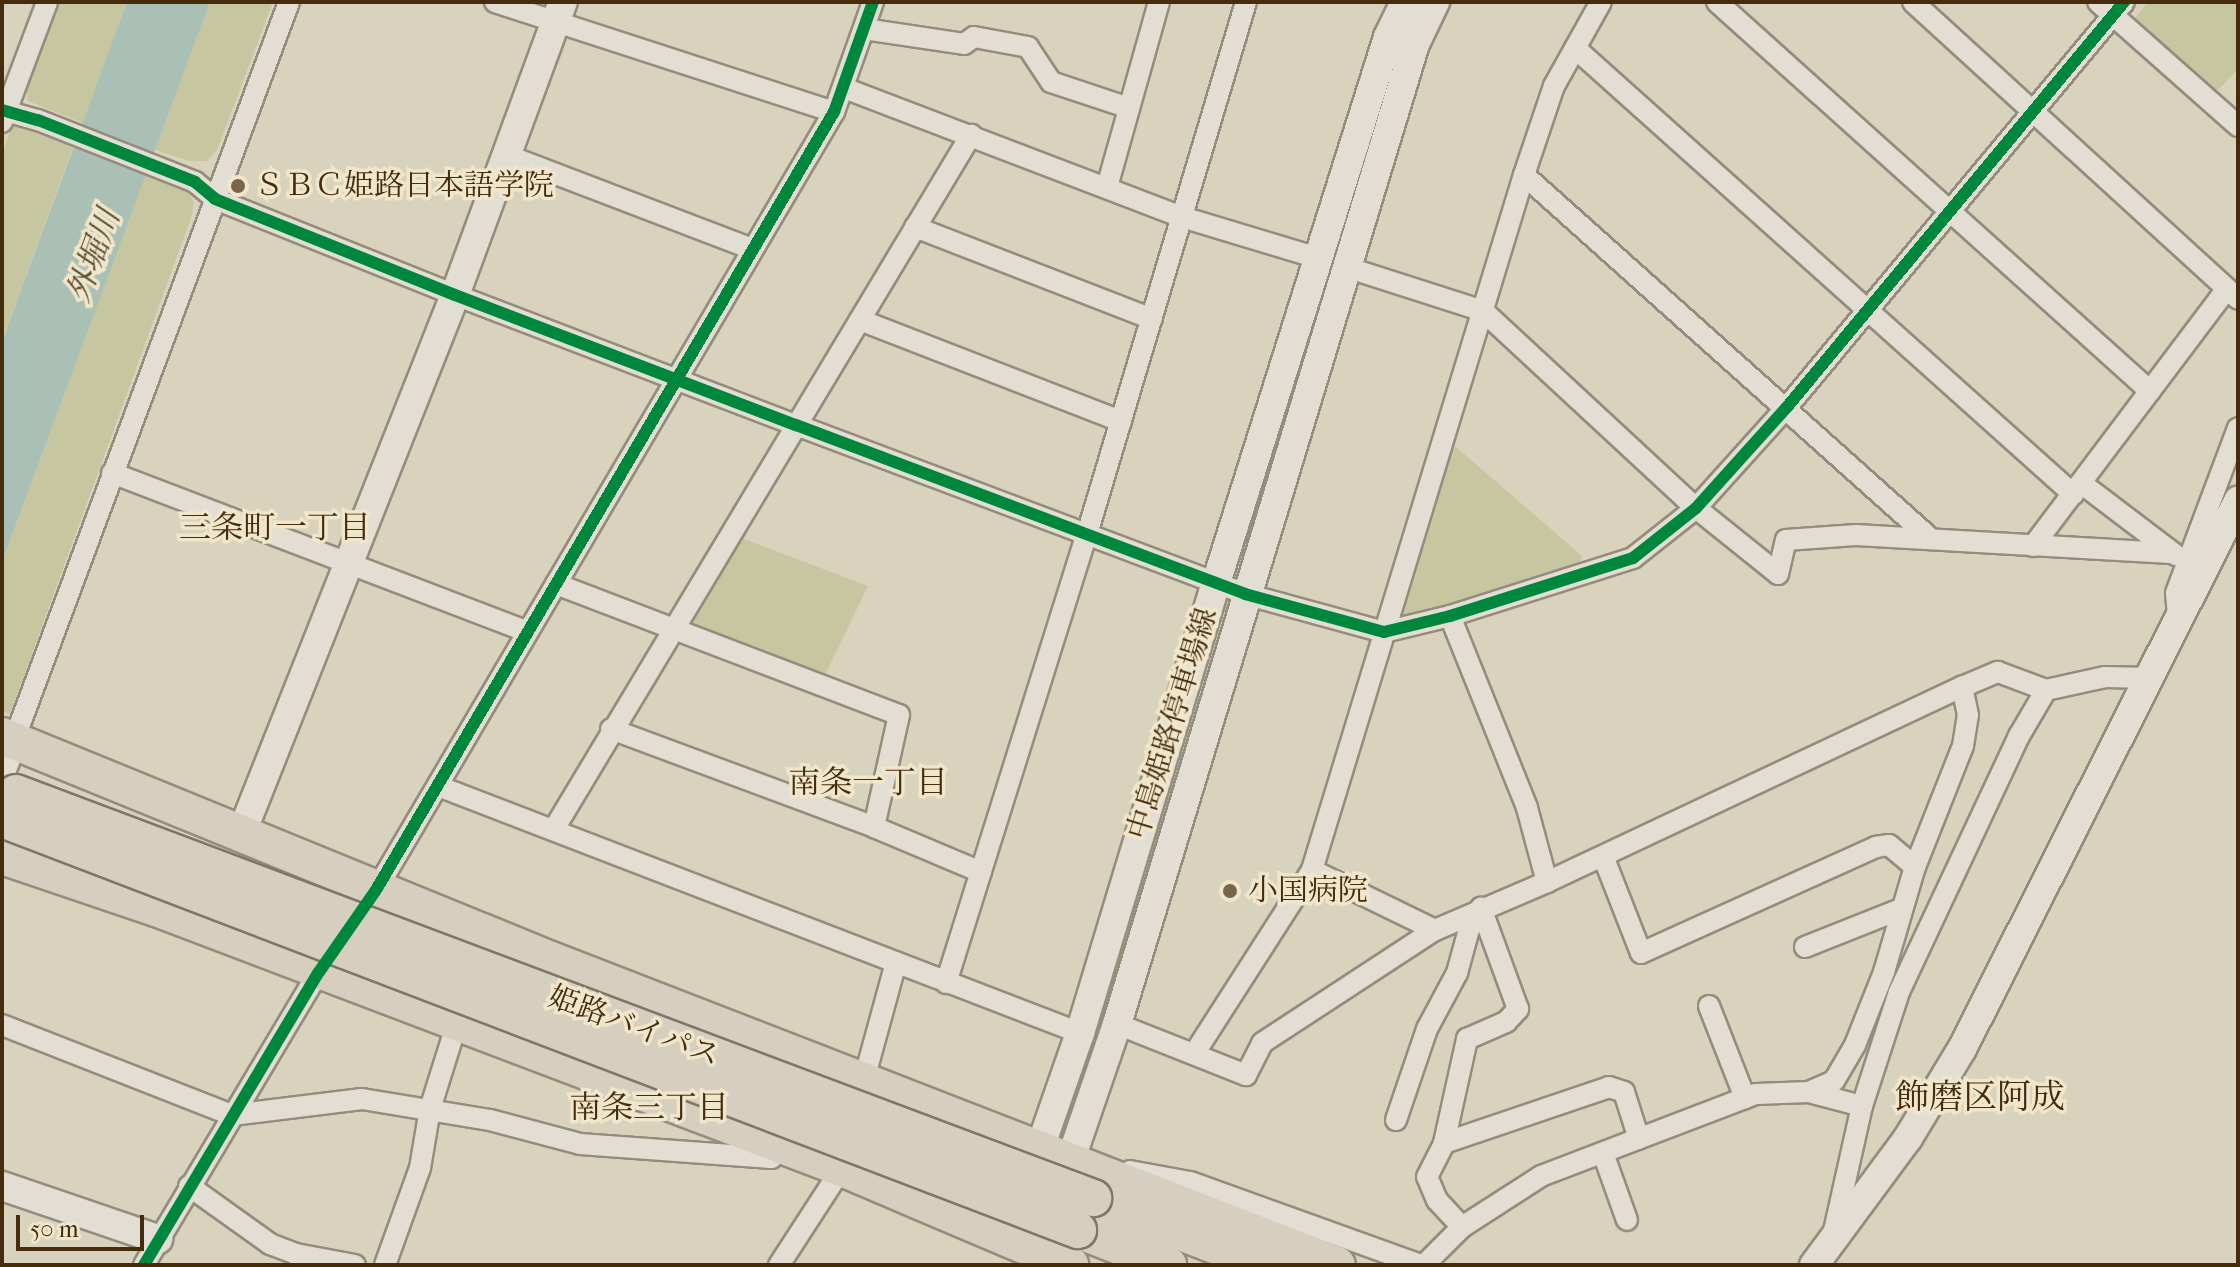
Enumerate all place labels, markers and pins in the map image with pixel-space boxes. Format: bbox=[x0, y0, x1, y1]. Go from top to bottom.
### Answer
place label: ＳＢＣ姫路日本語学院 bbox=[254, 168, 554, 204]
marker: ＳＢＣ姫路日本語学院 bbox=[229, 177, 247, 195]
place label: 小国病院 bbox=[1248, 873, 1368, 909]
marker: 小国病院 bbox=[1219, 880, 1241, 902]

